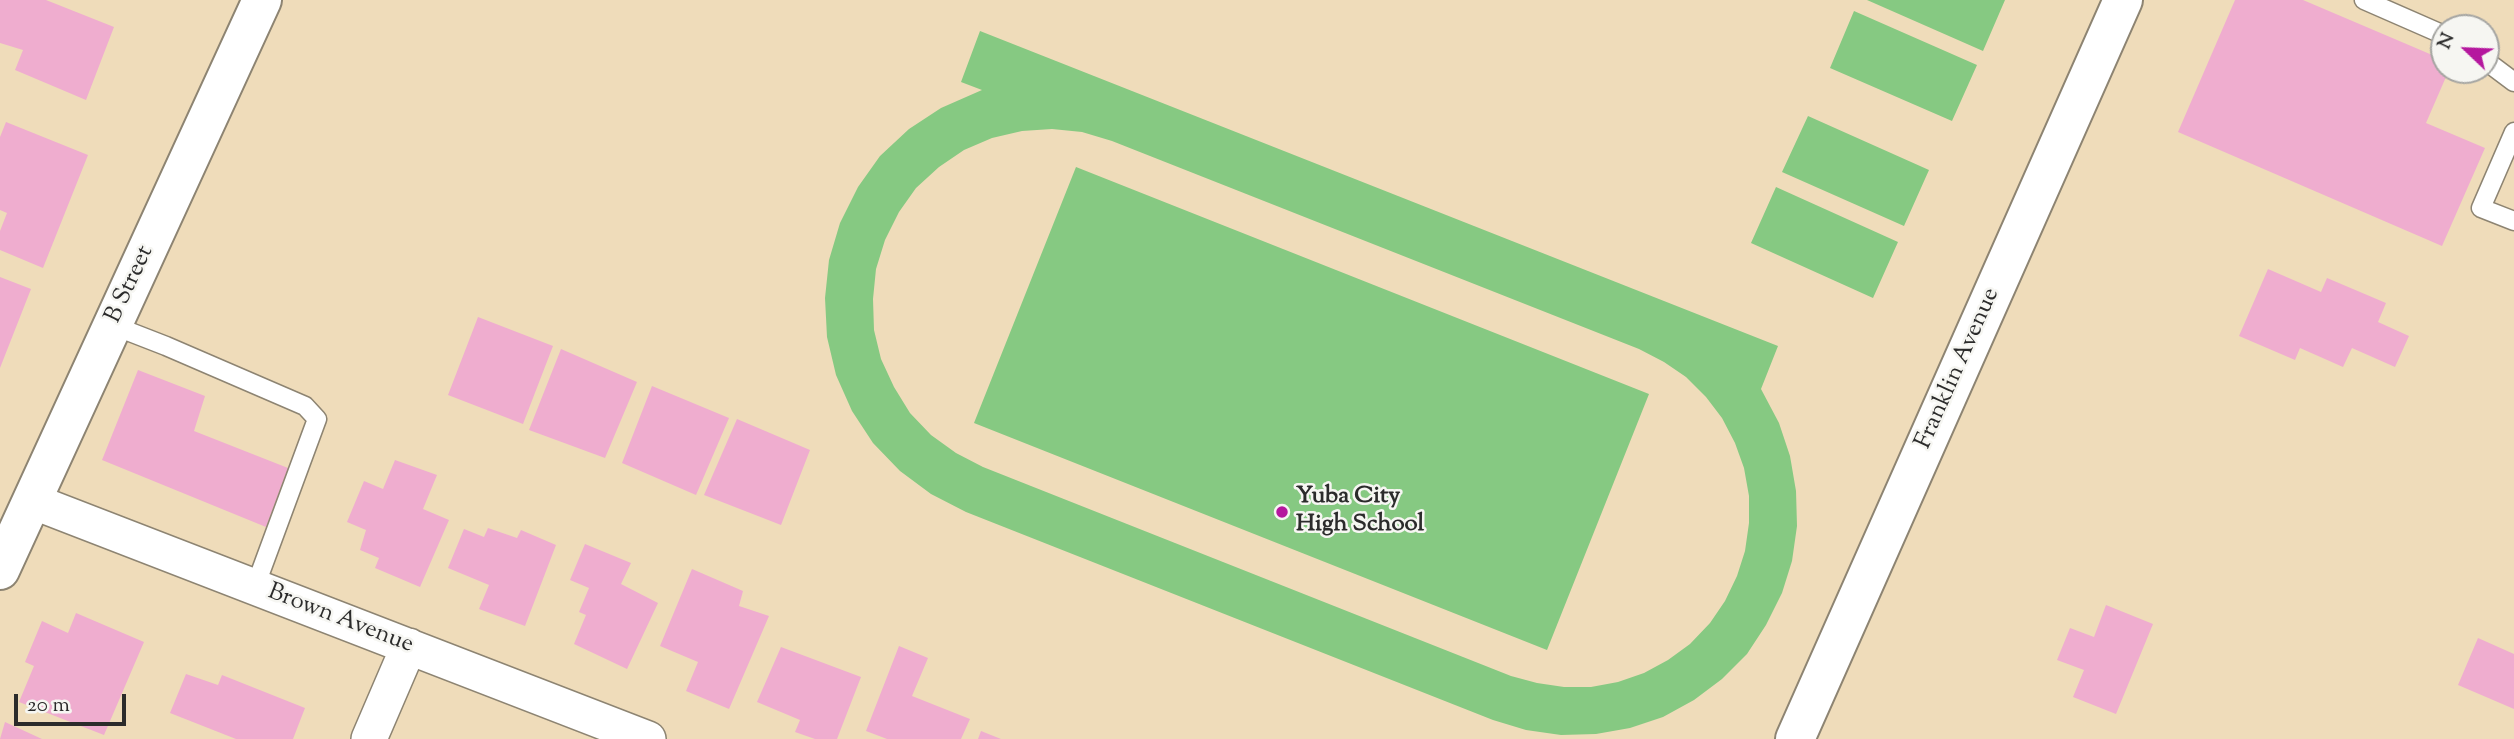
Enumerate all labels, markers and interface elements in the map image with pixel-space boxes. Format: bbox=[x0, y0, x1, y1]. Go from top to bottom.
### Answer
north arrow bbox=[2430, 14, 2500, 84]
text: N bbox=[2432, 29, 2462, 54]
street label: B Street bbox=[101, 242, 161, 328]
street label: Franklin Avenue bbox=[1911, 284, 2007, 454]
place label: Yuba City High School bbox=[1296, 484, 1424, 540]
marker: Yuba City High School bbox=[1274, 504, 1290, 520]
street label: Brown Avenue bbox=[263, 579, 417, 661]
scale bar bbox=[18, 680, 130, 724]
text: 20 m bbox=[27, 691, 70, 721]

